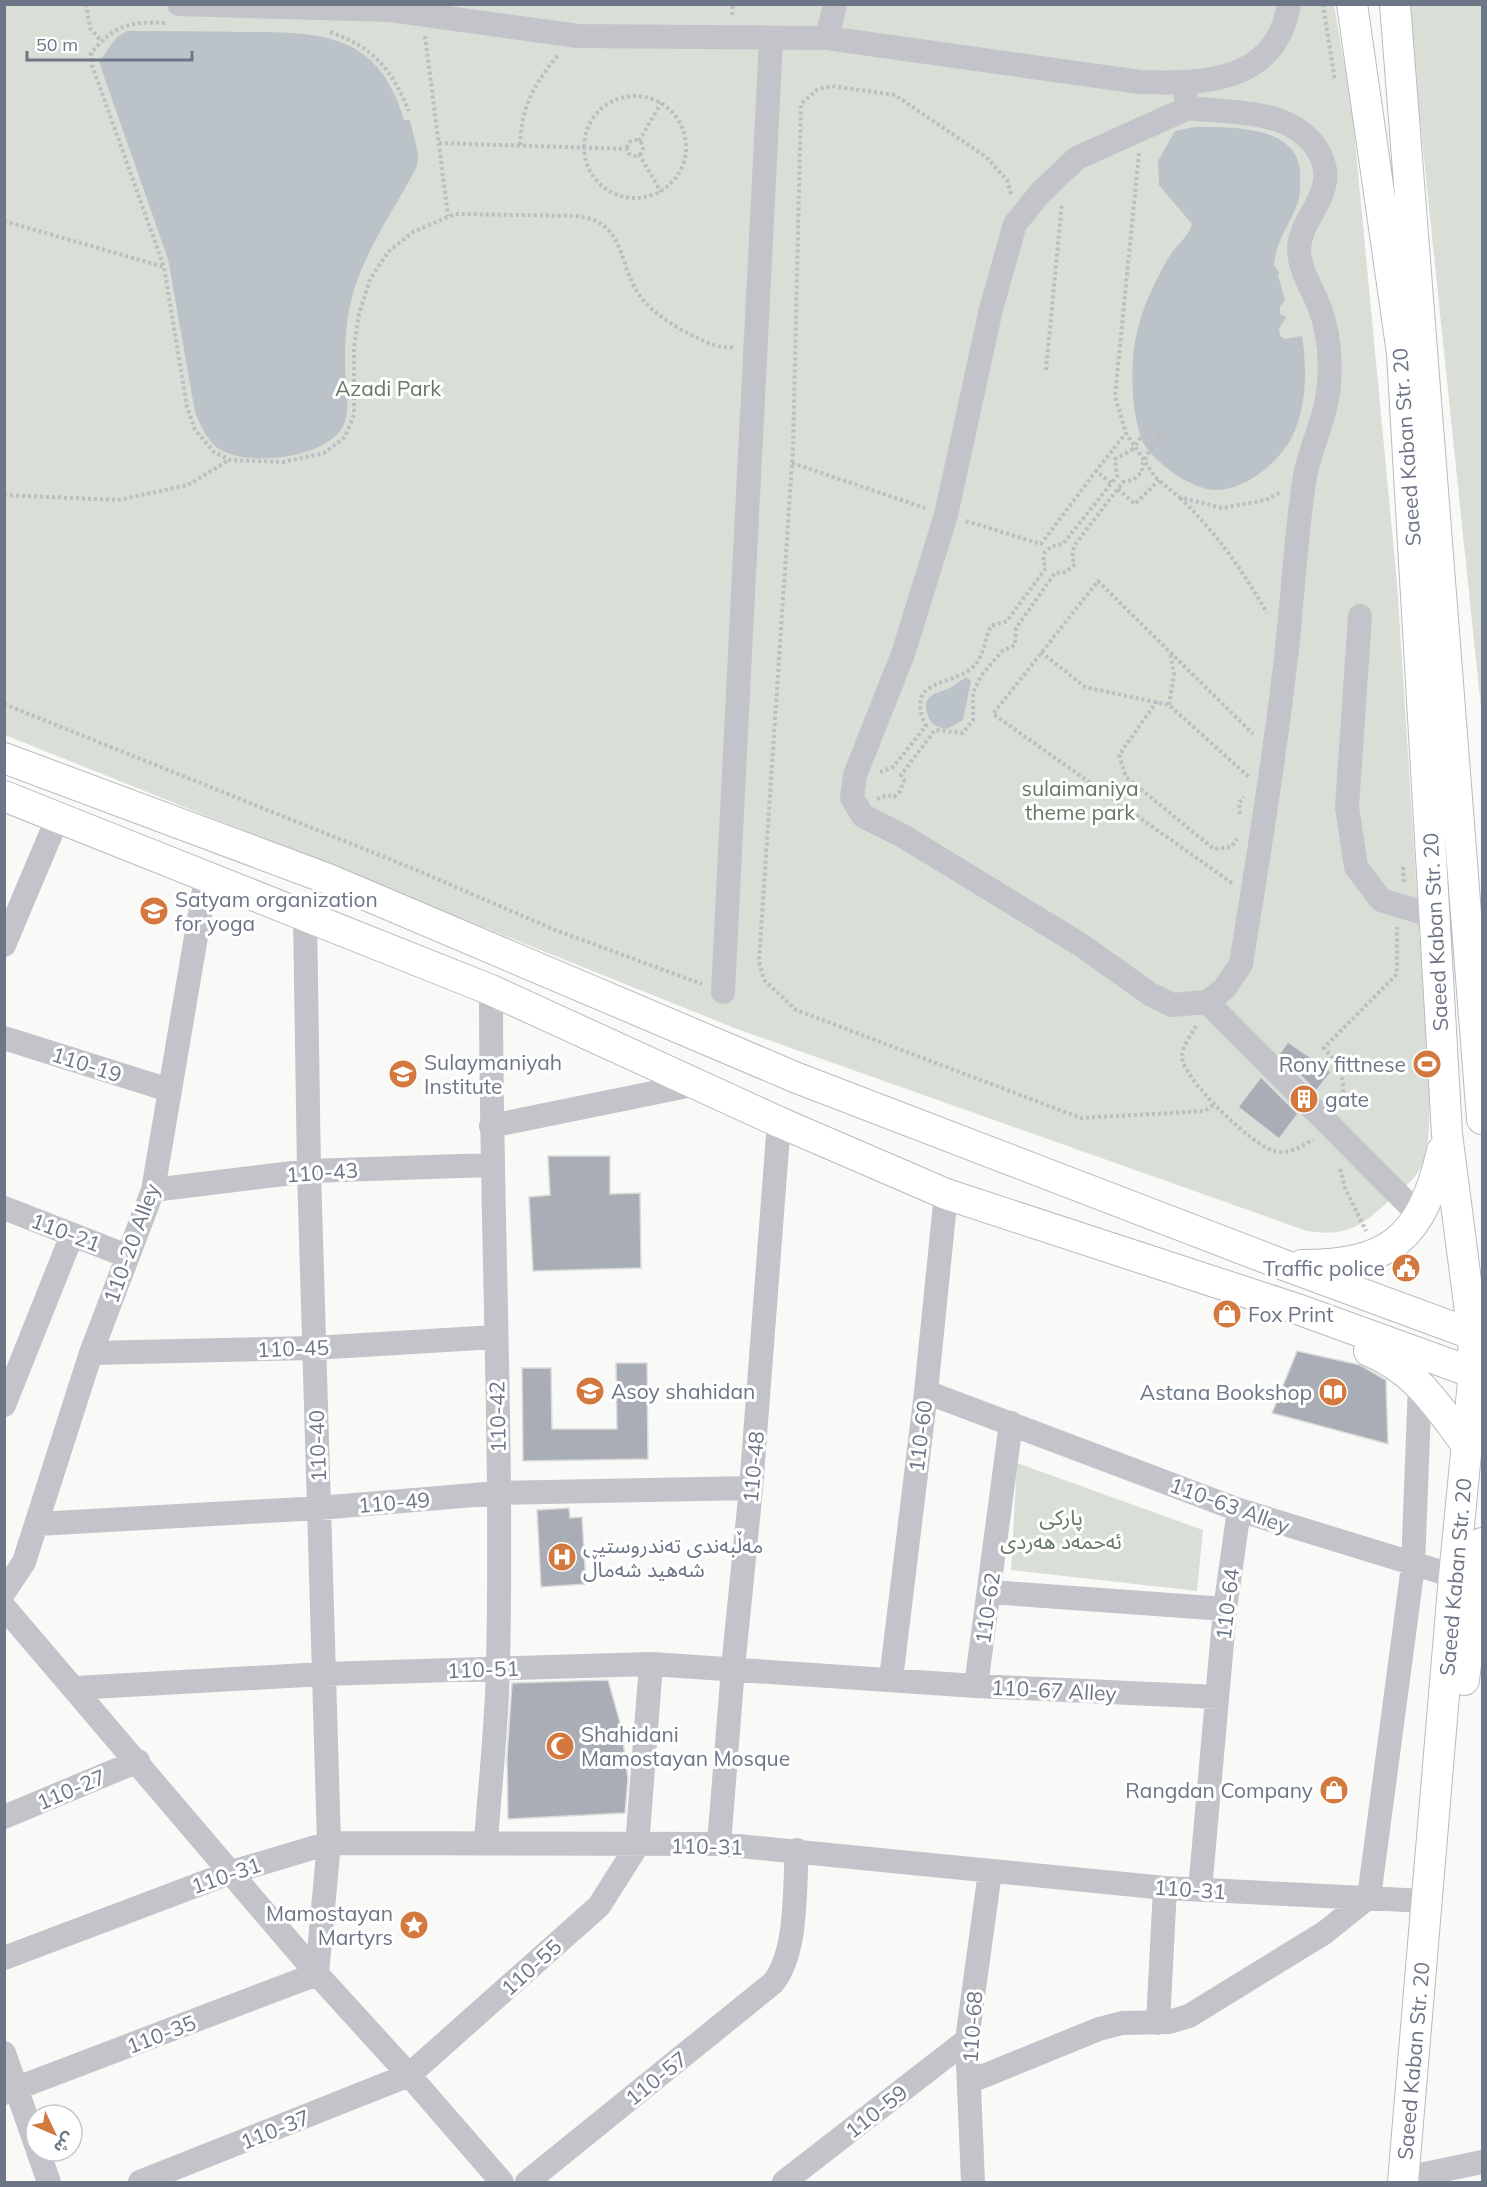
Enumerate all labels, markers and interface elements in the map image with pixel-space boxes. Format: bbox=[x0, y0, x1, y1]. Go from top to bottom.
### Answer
scale bar bbox=[27, 24, 192, 62]
text: 50 m bbox=[36, 33, 78, 56]
street label: Saeed Kaban Str. 20 bbox=[1386, 347, 1426, 547]
park label: Azadi Park bbox=[335, 375, 441, 401]
park label: sulaimaniya theme park bbox=[1021, 775, 1139, 825]
street label: Saeed Kaban Str. 20 bbox=[1417, 832, 1453, 1032]
place label: Satyam organization for yoga bbox=[175, 886, 378, 936]
school or university icon: Satyam organization for yoga bbox=[138, 895, 170, 927]
street label: 110-19 bbox=[49, 1041, 125, 1087]
sports icon: Rony fittnese bbox=[1411, 1048, 1443, 1080]
place label: Sulaymaniyah Institute bbox=[424, 1049, 562, 1099]
place label: Rony fittnese bbox=[1279, 1051, 1406, 1077]
school or university icon: Sulaymaniyah Institute bbox=[387, 1058, 419, 1090]
building icon: gate bbox=[1288, 1083, 1320, 1115]
place label: gate bbox=[1325, 1086, 1369, 1112]
street label: 110-43 bbox=[285, 1157, 359, 1187]
street label: 110-20 Alley bbox=[97, 1180, 165, 1306]
street label: 110-21 bbox=[28, 1207, 104, 1257]
public building icon: Traffic police bbox=[1390, 1252, 1422, 1284]
place label: Traffic police bbox=[1263, 1255, 1385, 1281]
shop icon: Fox Print bbox=[1211, 1298, 1243, 1330]
place label: Fox Print bbox=[1248, 1301, 1334, 1327]
street label: 110-45 bbox=[257, 1334, 329, 1362]
school or university icon: Asoy shahidan bbox=[574, 1375, 606, 1407]
library icon: Astana Bookshop bbox=[1317, 1376, 1349, 1408]
place label: Asoy shahidan bbox=[611, 1378, 755, 1404]
place label: Astana Bookshop bbox=[1140, 1379, 1312, 1405]
street label: 110-42 bbox=[483, 1381, 511, 1453]
street label: 110-60 bbox=[903, 1399, 937, 1473]
street label: 110-40 bbox=[303, 1410, 331, 1482]
street label: 110-48 bbox=[737, 1430, 769, 1504]
street label: 110-63 Alley bbox=[1167, 1471, 1293, 1539]
street label: Saeed Kaban Str. 20 bbox=[1433, 1477, 1477, 1677]
street label: 110-49 bbox=[357, 1486, 431, 1518]
park label: پارکی ئەحمەد هەردی bbox=[1000, 1504, 1122, 1554]
place label: مەڵبەندی تەندروستیی شەهید شەماڵ bbox=[583, 1530, 763, 1582]
hospital icon: مەڵبەندی تەندروستیی شەهید شەماڵ bbox=[546, 1541, 578, 1573]
street label: 110-64 bbox=[1210, 1566, 1244, 1641]
street label: 110-62 bbox=[969, 1571, 1005, 1645]
street label: 110-51 bbox=[447, 1655, 519, 1683]
street label: 110-67 Alley bbox=[991, 1674, 1117, 1706]
place label: Shahidani Mamostayan Mosque bbox=[581, 1721, 790, 1771]
mosque icon: Shahidani Mamostayan Mosque bbox=[544, 1730, 576, 1762]
street label: 110-27 bbox=[33, 1763, 109, 1815]
shop icon: Rangdan Company bbox=[1318, 1774, 1350, 1806]
place label: Rangdan Company bbox=[1125, 1777, 1313, 1803]
street label: 110-31 bbox=[671, 1832, 743, 1860]
street label: 110-31 bbox=[188, 1851, 264, 1899]
street label: 110-31 bbox=[1153, 1874, 1227, 1904]
place label: Mamostayan Martyrs bbox=[266, 1900, 393, 1950]
place icon: Mamostayan Martyrs bbox=[398, 1909, 430, 1941]
street label: 110-55 bbox=[496, 1933, 566, 2001]
street label: Saeed Kaban Str. 20 bbox=[1391, 1961, 1435, 2161]
street label: 110-68 bbox=[957, 1990, 987, 2064]
street label: 110-35 bbox=[123, 2009, 199, 2059]
street label: 110-57 bbox=[620, 2045, 692, 2111]
street label: 110-59 bbox=[840, 2079, 912, 2143]
north arrow bbox=[24, 2103, 84, 2163]
street label: 110-37 bbox=[237, 2103, 313, 2155]
text: ش bbox=[50, 2129, 80, 2158]

